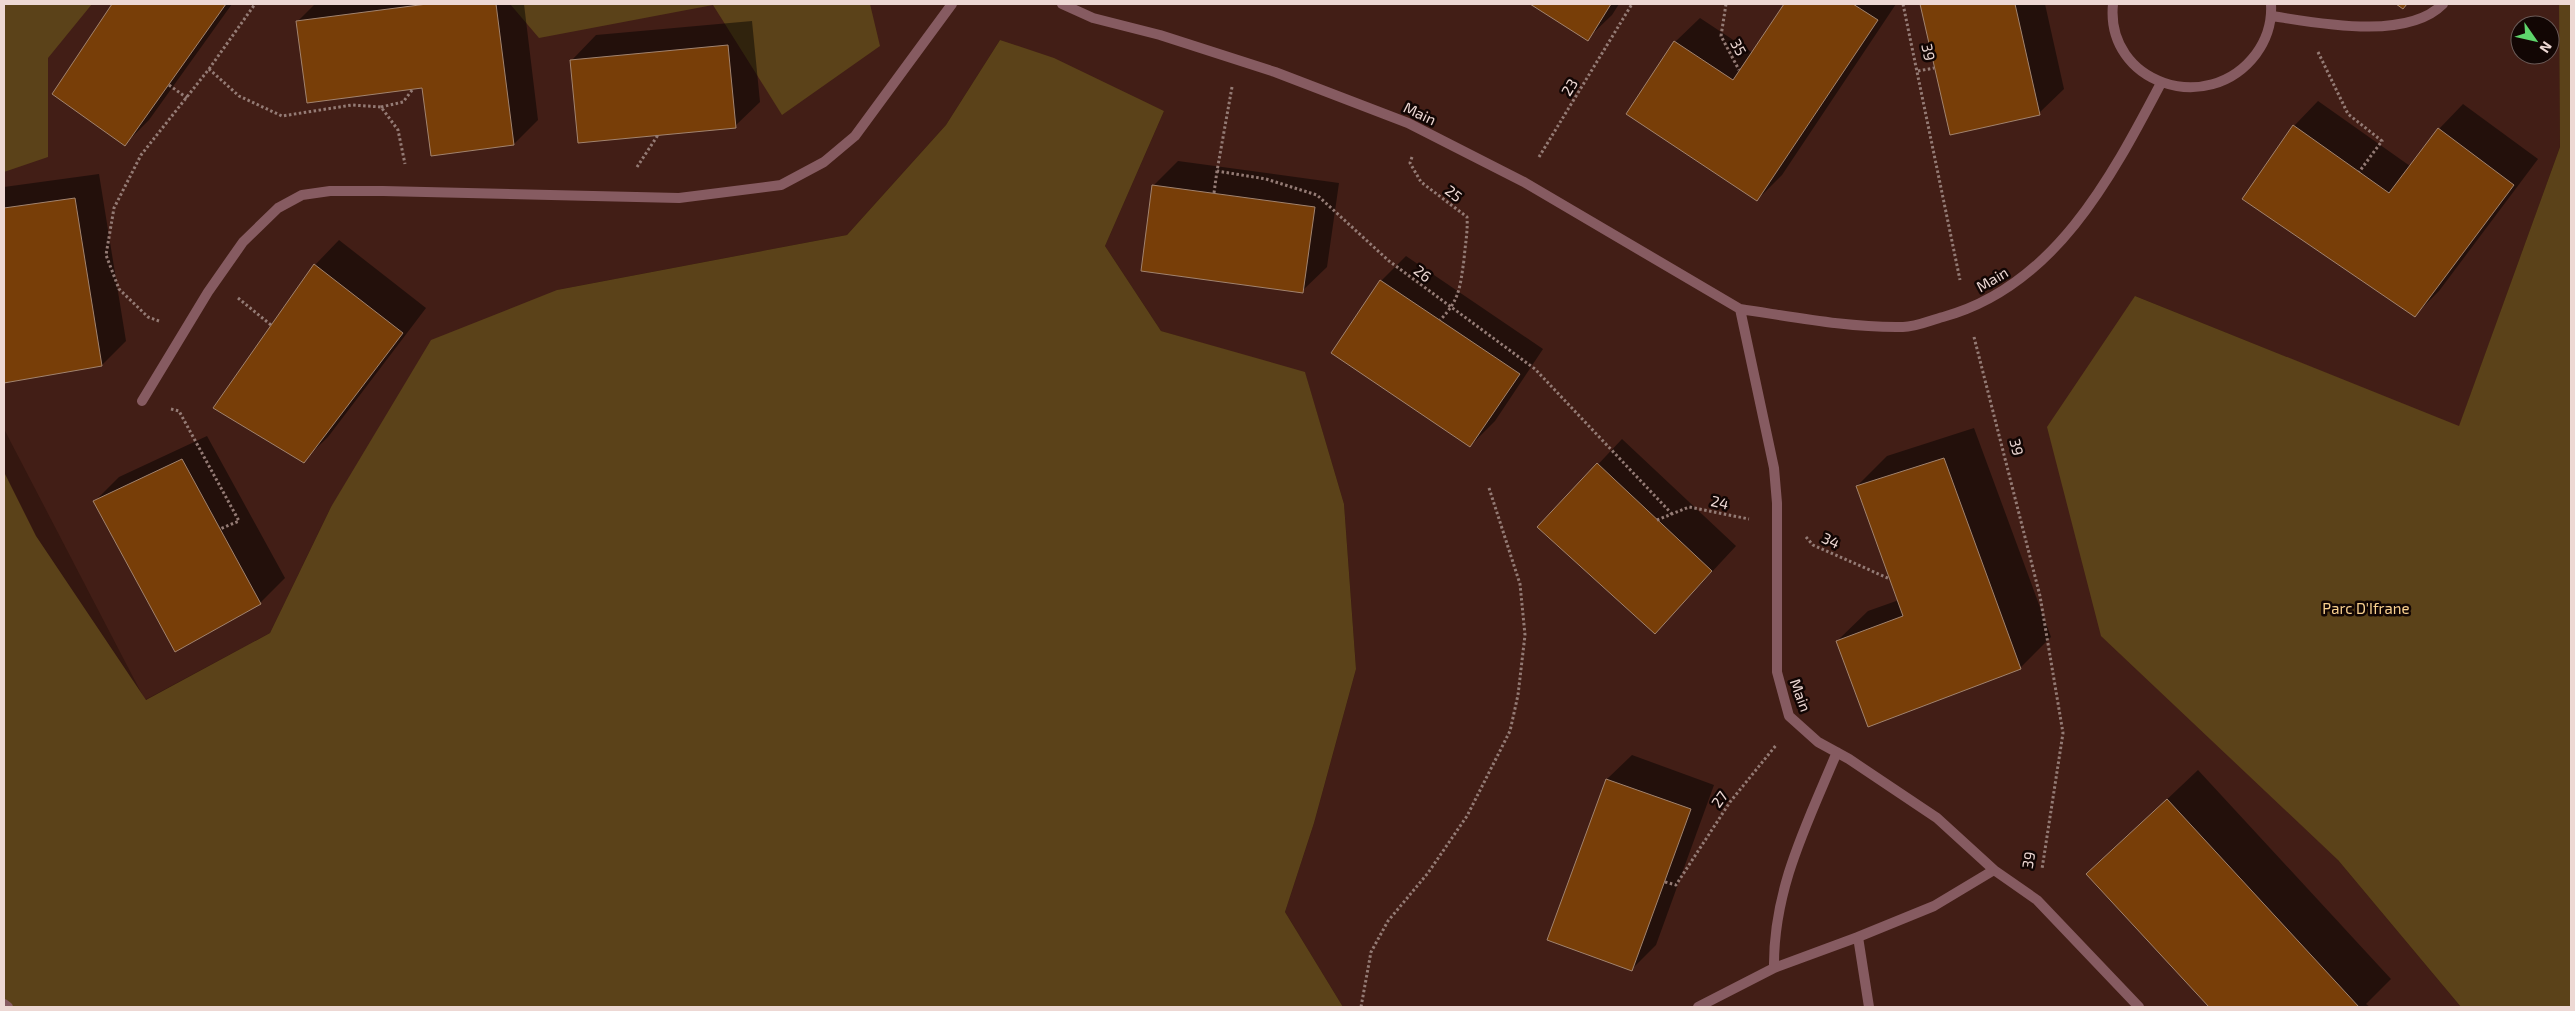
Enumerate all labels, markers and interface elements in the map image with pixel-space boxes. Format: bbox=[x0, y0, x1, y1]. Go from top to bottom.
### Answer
north arrow bbox=[2510, 15, 2560, 65]
street label: 35 bbox=[1727, 35, 1751, 59]
text: N bbox=[2536, 39, 2556, 56]
street label: 39 bbox=[1918, 42, 1940, 62]
street label: 23 bbox=[1557, 75, 1581, 99]
street label: Main bbox=[1401, 98, 1439, 128]
street label: 25 bbox=[1442, 181, 1466, 205]
street label: 26 bbox=[1411, 261, 1435, 285]
street label: Main bbox=[1973, 263, 2011, 295]
street label: 39 bbox=[2006, 437, 2028, 457]
street label: 24 bbox=[1709, 491, 1731, 513]
street label: 34 bbox=[1819, 528, 1843, 552]
park label: Parc D'Ifrane bbox=[2322, 599, 2410, 617]
street label: Main bbox=[1787, 676, 1815, 714]
street label: 27 bbox=[1707, 787, 1731, 811]
street label: 39 bbox=[2018, 850, 2038, 870]

